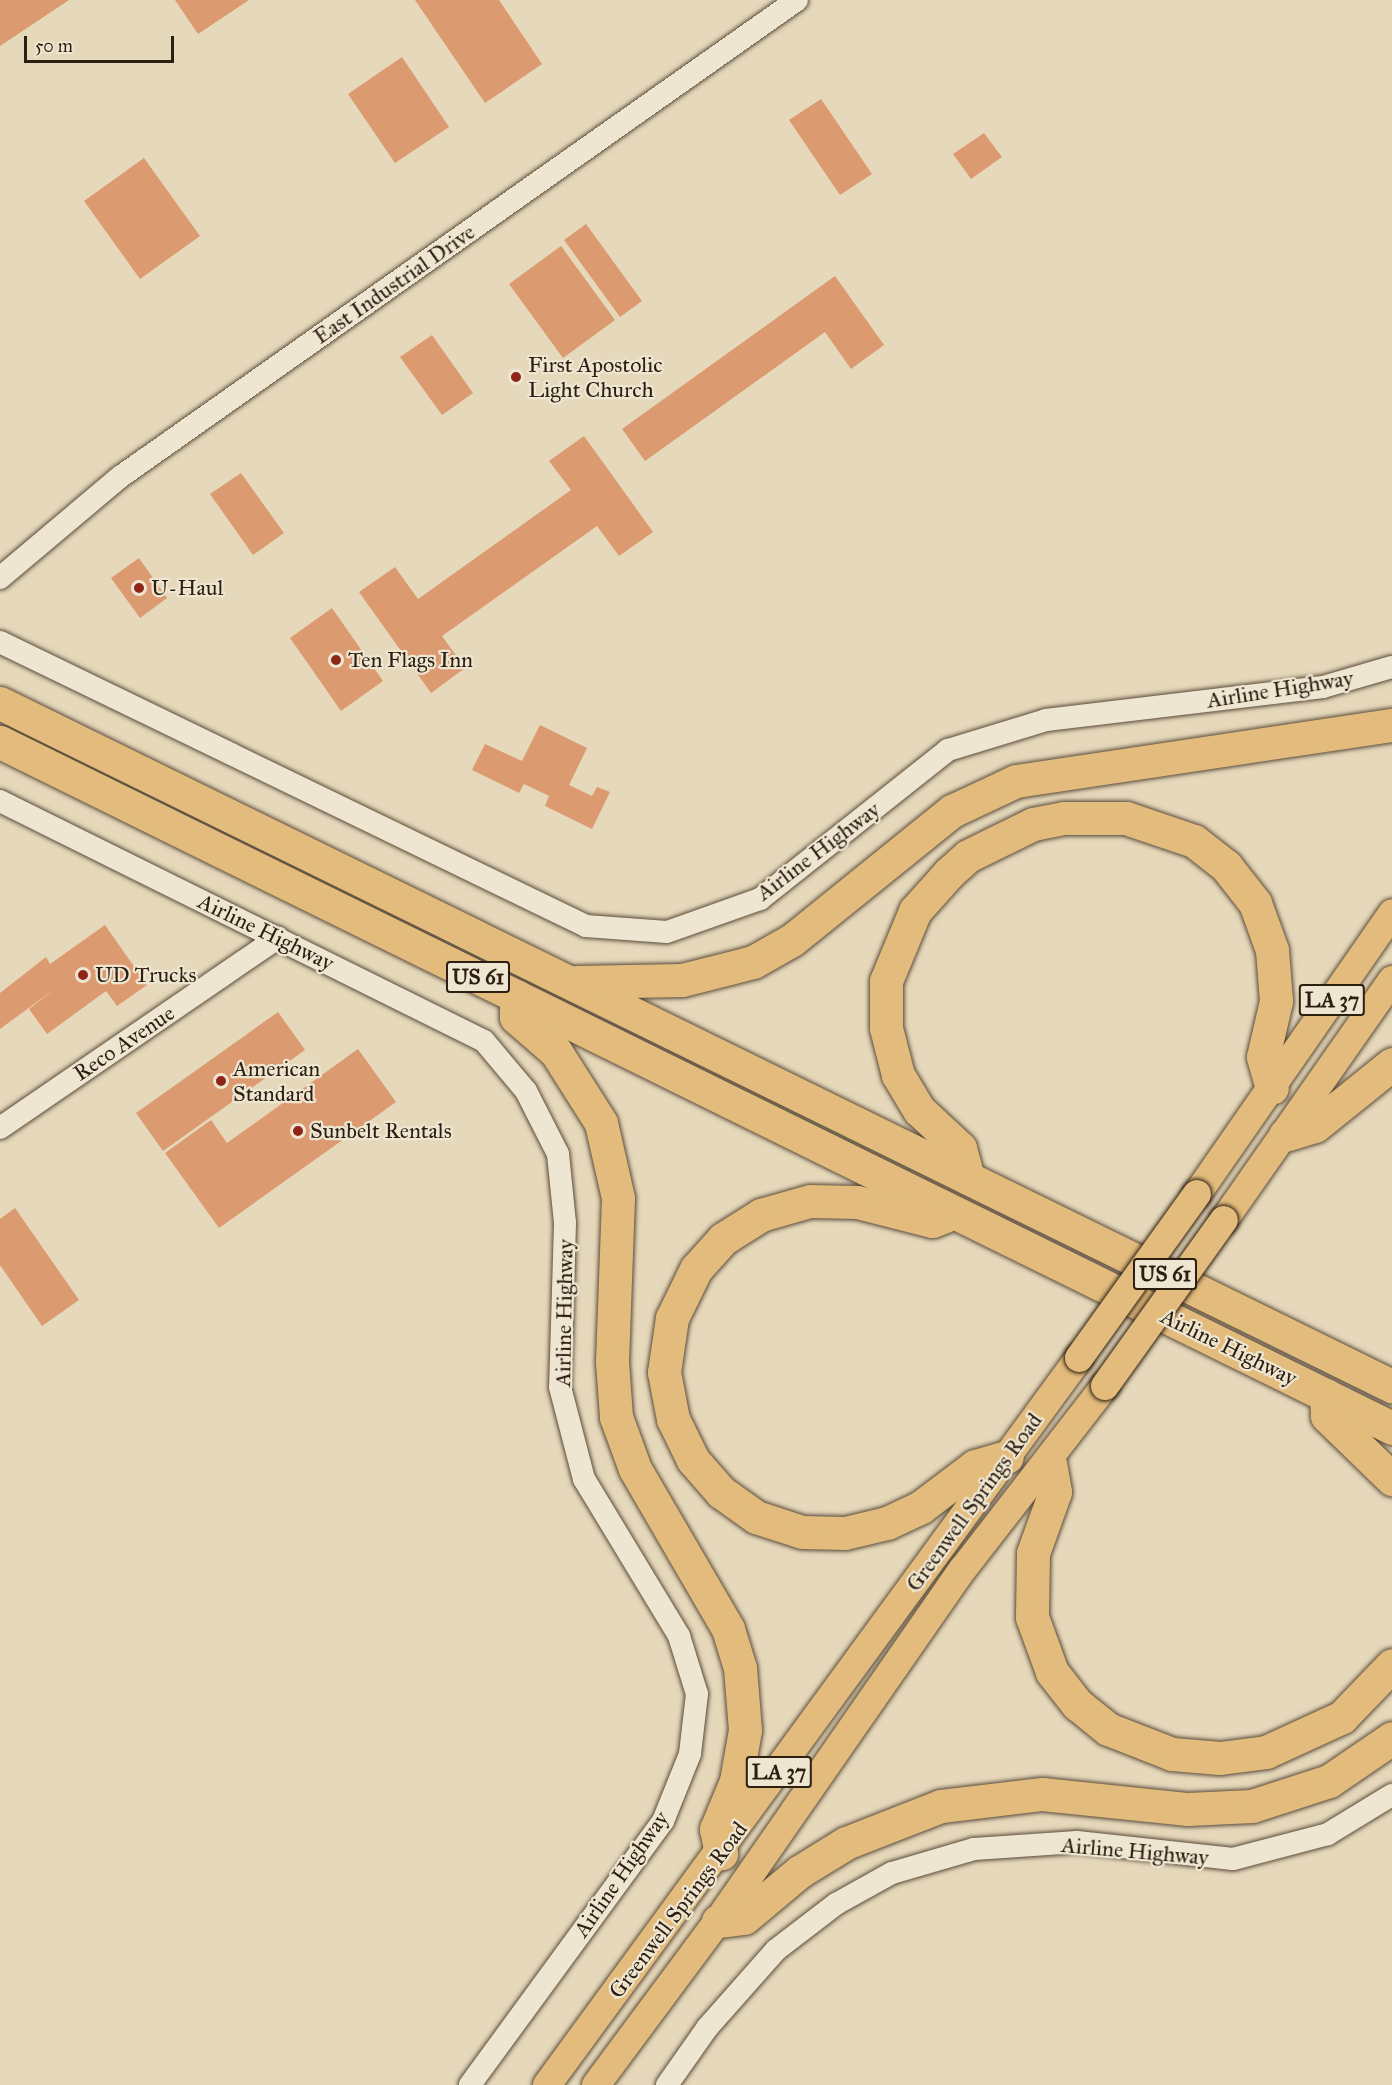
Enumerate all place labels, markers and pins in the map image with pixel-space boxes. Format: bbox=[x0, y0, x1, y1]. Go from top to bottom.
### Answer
place label: First Apostolic Light Church bbox=[528, 351, 662, 402]
marker: First Apostolic Light Church bbox=[509, 370, 523, 384]
place label: U-Haul bbox=[151, 575, 223, 601]
marker: U-Haul bbox=[132, 581, 146, 595]
place label: Ten Flags Inn bbox=[348, 647, 473, 673]
marker: Ten Flags Inn bbox=[329, 653, 343, 667]
place label: UD Trucks bbox=[95, 962, 197, 988]
marker: UD Trucks bbox=[76, 968, 90, 982]
place label: American Standard bbox=[233, 1055, 320, 1106]
marker: American Standard bbox=[214, 1074, 228, 1088]
place label: Sunbelt Rentals bbox=[310, 1118, 452, 1144]
marker: Sunbelt Rentals bbox=[291, 1124, 305, 1138]

